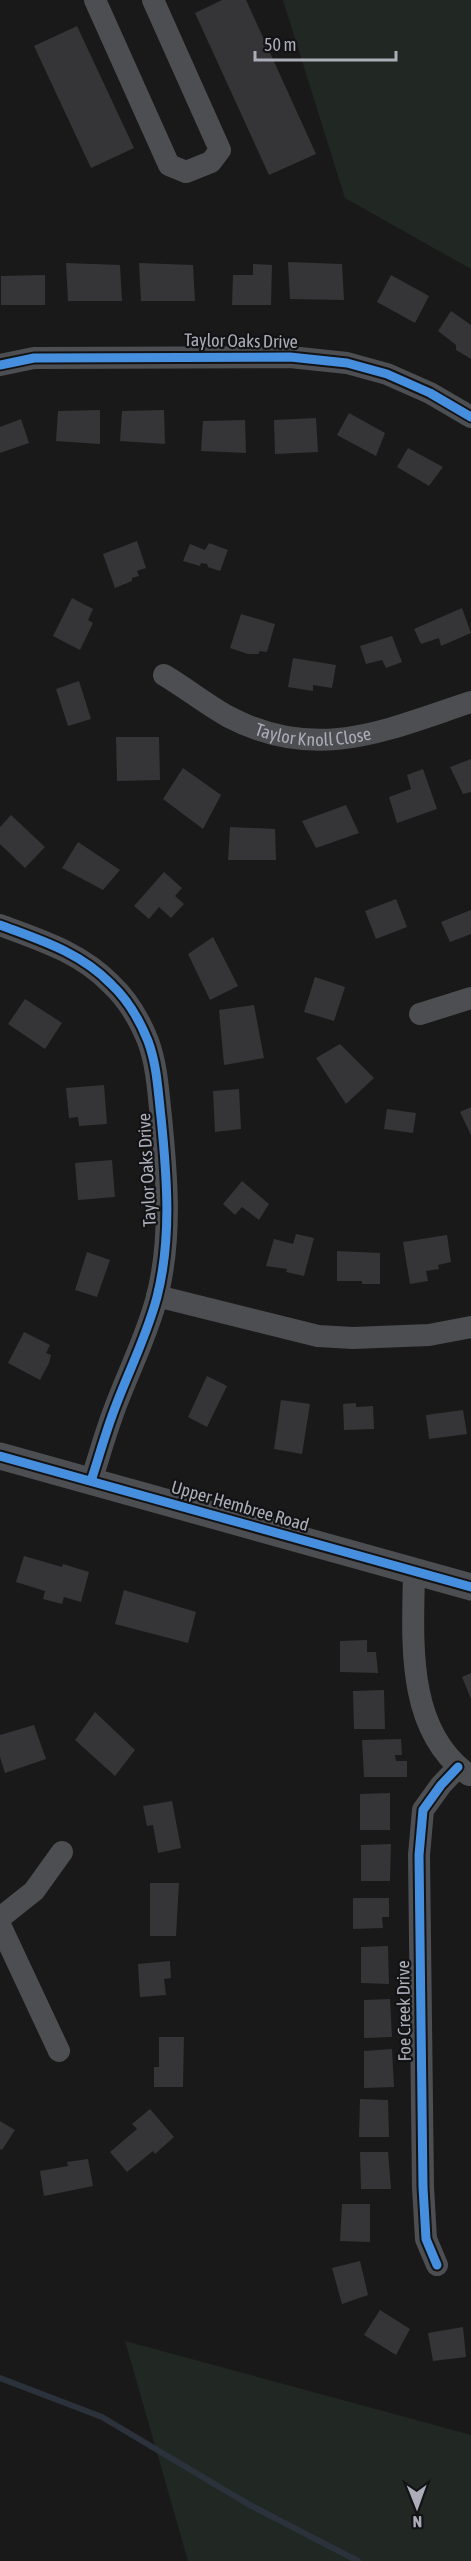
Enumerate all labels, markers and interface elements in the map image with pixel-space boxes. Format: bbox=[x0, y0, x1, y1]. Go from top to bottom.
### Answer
scale bar bbox=[255, 24, 396, 62]
text: 50 m bbox=[264, 34, 296, 55]
street label: Taylor Oaks Drive bbox=[184, 329, 298, 352]
street label: Taylor Knoll Close bbox=[252, 718, 373, 750]
street label: Taylor Oaks Drive bbox=[133, 1113, 160, 1227]
street label: Upper Hembree Road bbox=[169, 1476, 311, 1535]
street label: Foe Creek Drive bbox=[392, 1960, 415, 2062]
north arrow bbox=[387, 2477, 447, 2537]
text: N bbox=[412, 2513, 422, 2531]

